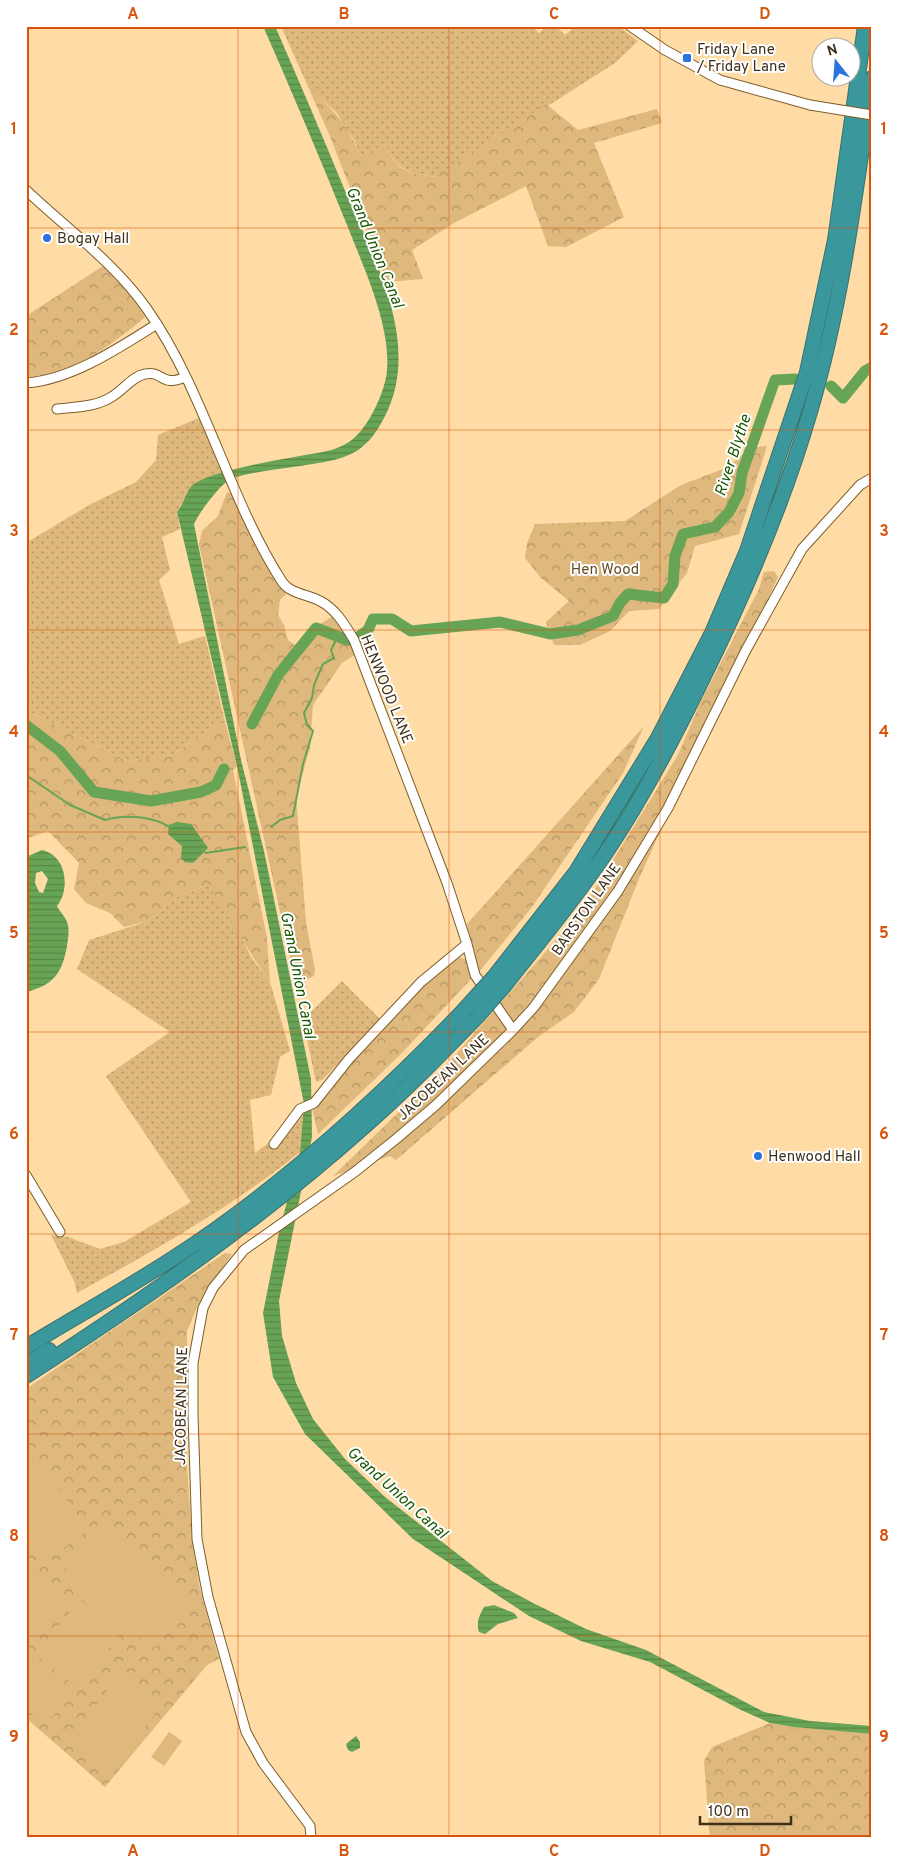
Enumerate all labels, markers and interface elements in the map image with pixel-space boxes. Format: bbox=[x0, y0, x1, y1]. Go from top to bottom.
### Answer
text: A bbox=[127, 5, 139, 25]
text: B bbox=[338, 5, 350, 25]
text: C bbox=[549, 5, 559, 25]
text: D bbox=[759, 5, 771, 25]
north arrow bbox=[810, 38, 860, 88]
place label: Friday Lane / Friday Lane bbox=[696, 41, 786, 77]
text: N bbox=[825, 41, 840, 61]
marker: Friday Lane / Friday Lane bbox=[681, 52, 693, 64]
text: 1 bbox=[11, 120, 17, 140]
text: 1 bbox=[881, 120, 887, 140]
water label: Grand Union Canal bbox=[341, 184, 408, 312]
place label: Bogay Hall bbox=[57, 230, 129, 249]
marker: Bogay Hall bbox=[41, 232, 53, 244]
text: 2 bbox=[9, 321, 19, 341]
text: 2 bbox=[879, 321, 889, 341]
water label: River Blythe bbox=[711, 412, 757, 499]
text: 3 bbox=[9, 522, 19, 542]
text: 3 bbox=[879, 522, 889, 542]
park label: Hen Wood bbox=[571, 561, 639, 580]
street label: HENWOOD LANE bbox=[355, 632, 416, 747]
text: 4 bbox=[9, 723, 19, 743]
text: 4 bbox=[879, 723, 889, 743]
street label: BARSTON LANE bbox=[548, 860, 626, 960]
water label: Grand Union Canal bbox=[275, 910, 319, 1041]
text: 5 bbox=[9, 924, 19, 944]
text: 5 bbox=[879, 924, 889, 944]
street label: JACOBEAN LANE bbox=[394, 1031, 494, 1125]
text: 6 bbox=[9, 1125, 19, 1145]
text: 6 bbox=[879, 1125, 889, 1145]
place label: Henwood Hall bbox=[768, 1148, 861, 1167]
marker: Henwood Hall bbox=[752, 1150, 764, 1162]
text: 7 bbox=[10, 1326, 18, 1346]
text: 7 bbox=[880, 1326, 888, 1346]
street label: JACOBEAN LANE bbox=[172, 1347, 193, 1465]
water label: Grand Union Canal bbox=[342, 1443, 452, 1545]
text: 8 bbox=[9, 1527, 19, 1547]
text: 8 bbox=[879, 1527, 889, 1547]
text: 9 bbox=[9, 1728, 19, 1748]
text: 9 bbox=[879, 1728, 889, 1748]
scale bar bbox=[700, 1794, 792, 1826]
text: 100 m bbox=[708, 1803, 749, 1822]
text: A bbox=[127, 1842, 139, 1862]
text: B bbox=[338, 1842, 350, 1862]
text: C bbox=[549, 1842, 559, 1862]
text: D bbox=[759, 1842, 771, 1862]

